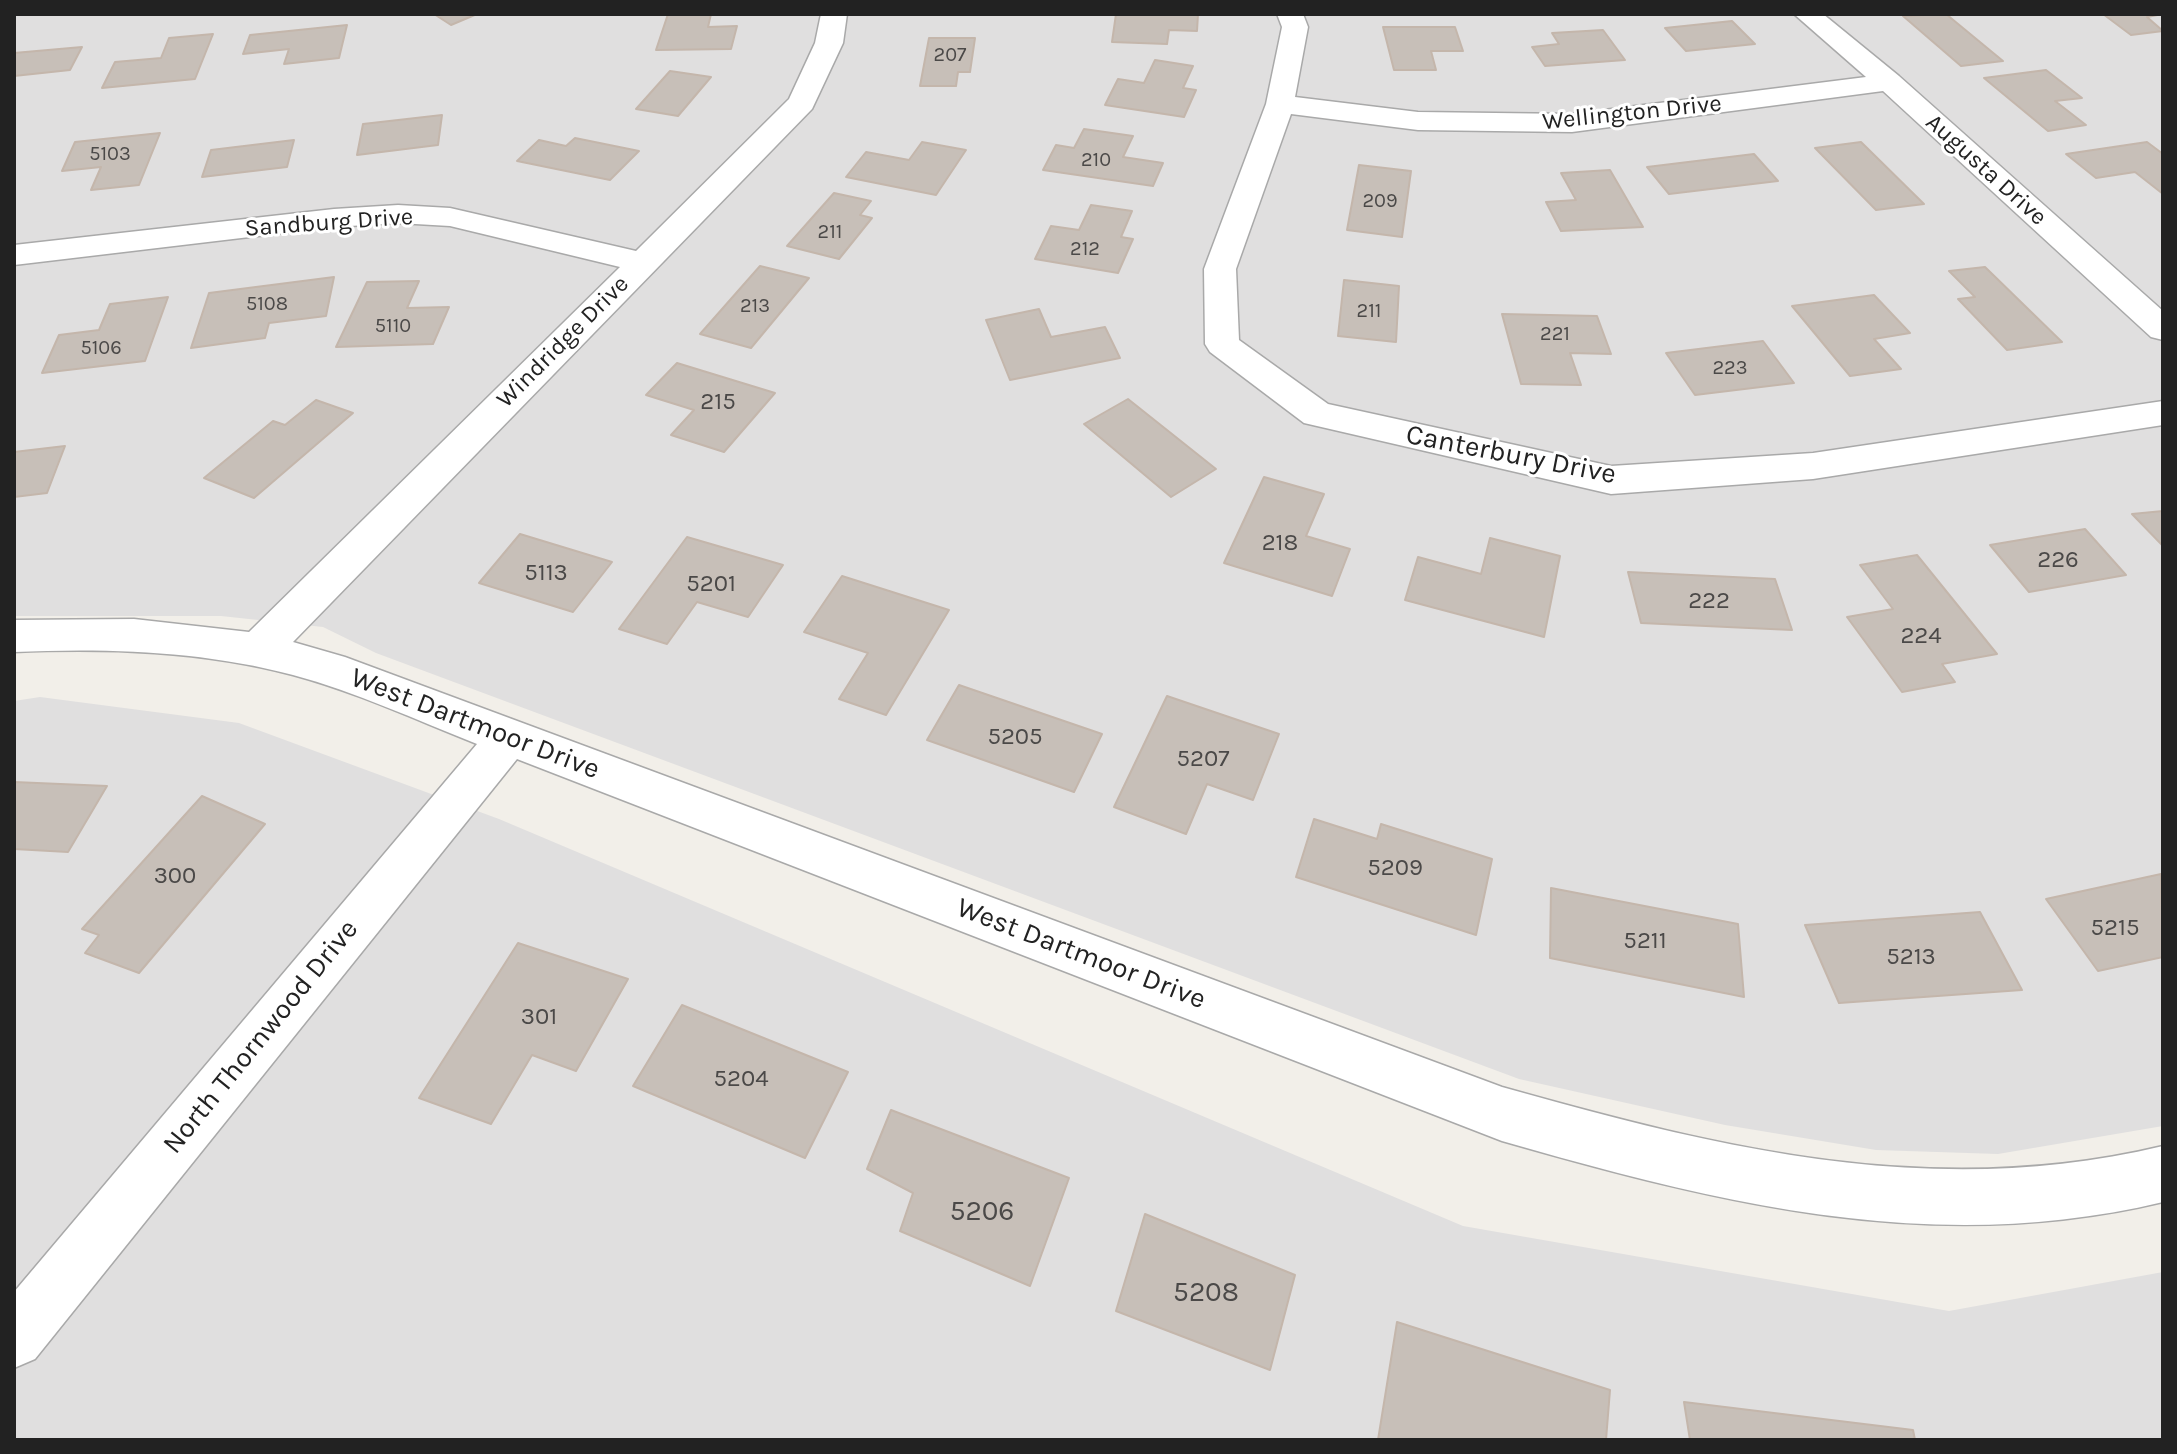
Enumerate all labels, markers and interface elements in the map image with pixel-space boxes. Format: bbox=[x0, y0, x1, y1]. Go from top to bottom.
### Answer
house number: 207 bbox=[934, 43, 966, 67]
street label: Wellington Drive bbox=[1541, 89, 1723, 137]
street label: Augusta Drive bbox=[1920, 108, 2052, 232]
house number: 5103 bbox=[89, 142, 131, 166]
house number: 210 bbox=[1081, 148, 1111, 172]
house number: 209 bbox=[1362, 189, 1398, 213]
street label: Sandburg Drive bbox=[244, 203, 414, 243]
house number: 211 bbox=[818, 220, 842, 244]
house number: 212 bbox=[1070, 237, 1100, 261]
street label: Windridge Drive bbox=[491, 270, 635, 414]
house number: 5108 bbox=[246, 292, 288, 316]
house number: 213 bbox=[740, 294, 770, 318]
house number: 211 bbox=[1357, 299, 1381, 323]
house number: 5110 bbox=[375, 314, 411, 338]
house number: 221 bbox=[1540, 322, 1570, 346]
house number: 5106 bbox=[80, 336, 122, 360]
house number: 223 bbox=[1713, 356, 1747, 380]
house number: 215 bbox=[700, 388, 736, 416]
street label: Canterbury Drive bbox=[1403, 418, 1619, 492]
house number: 218 bbox=[1262, 529, 1298, 557]
house number: 226 bbox=[2037, 546, 2079, 574]
house number: 5113 bbox=[524, 559, 568, 587]
house number: 5201 bbox=[686, 570, 736, 598]
house number: 222 bbox=[1688, 587, 1730, 615]
house number: 224 bbox=[1900, 622, 1942, 650]
street label: West Dartmoor Drive bbox=[346, 661, 604, 787]
house number: 5205 bbox=[987, 723, 1043, 751]
house number: 5207 bbox=[1177, 745, 1229, 773]
house number: 5209 bbox=[1367, 854, 1423, 882]
house number: 300 bbox=[154, 862, 196, 890]
street label: West Dartmoor Drive bbox=[952, 891, 1210, 1017]
street label: North Thornwood Drive bbox=[156, 913, 366, 1161]
house number: 5215 bbox=[2091, 914, 2139, 942]
house number: 5211 bbox=[1623, 927, 1667, 955]
house number: 5213 bbox=[1886, 943, 1936, 971]
house number: 301 bbox=[521, 1003, 557, 1031]
house number: 5204 bbox=[713, 1065, 769, 1093]
house number: 5206 bbox=[950, 1195, 1014, 1229]
house number: 5208 bbox=[1173, 1276, 1239, 1310]

